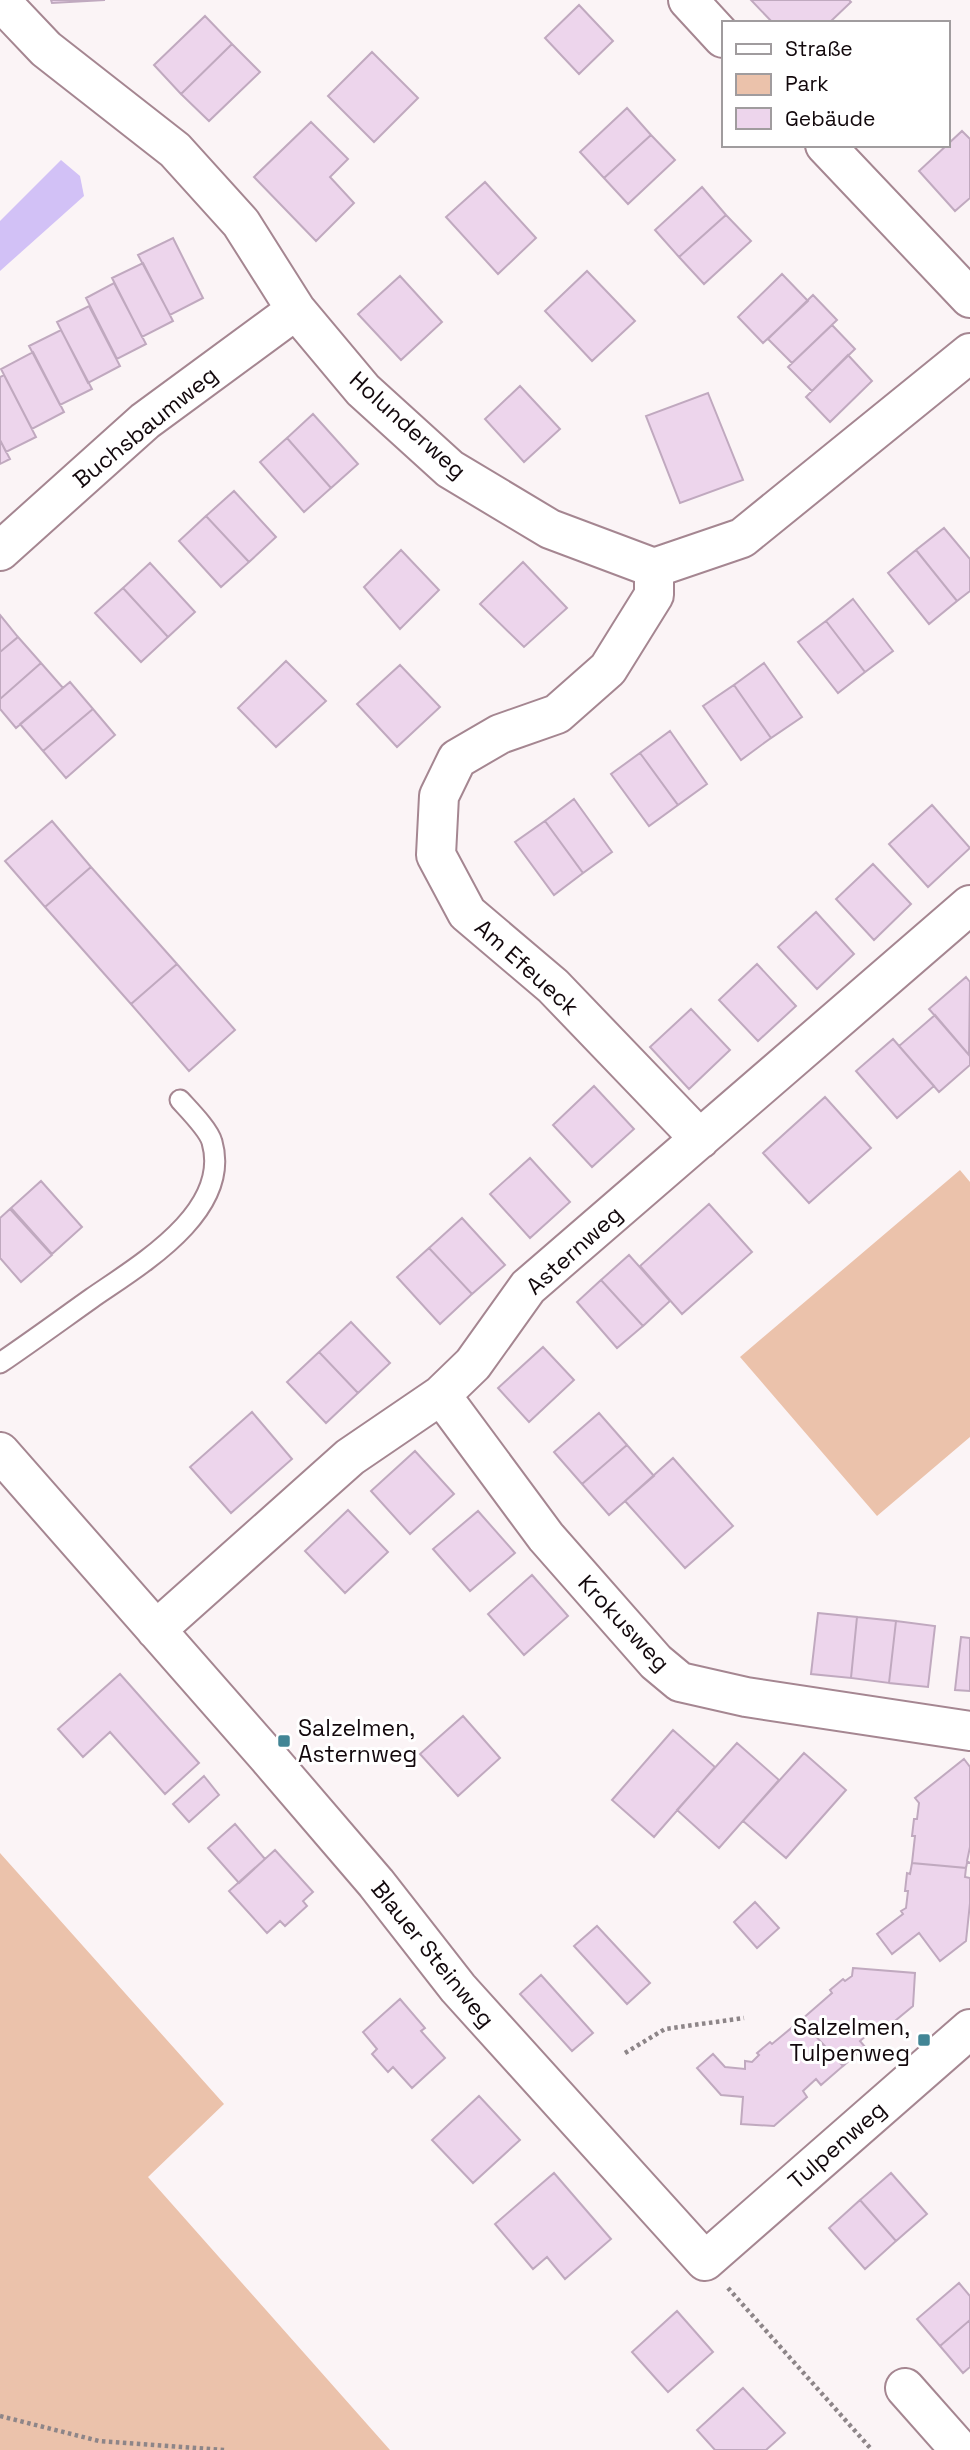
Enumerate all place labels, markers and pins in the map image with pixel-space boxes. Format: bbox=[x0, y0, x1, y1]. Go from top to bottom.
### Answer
place label: Salzelmen, Asternweg bbox=[298, 1713, 417, 1769]
marker: Salzelmen, Asternweg bbox=[276, 1733, 292, 1749]
place label: Salzelmen, Tulpenweg bbox=[790, 2012, 910, 2068]
marker: Salzelmen, Tulpenweg bbox=[916, 2032, 932, 2048]

